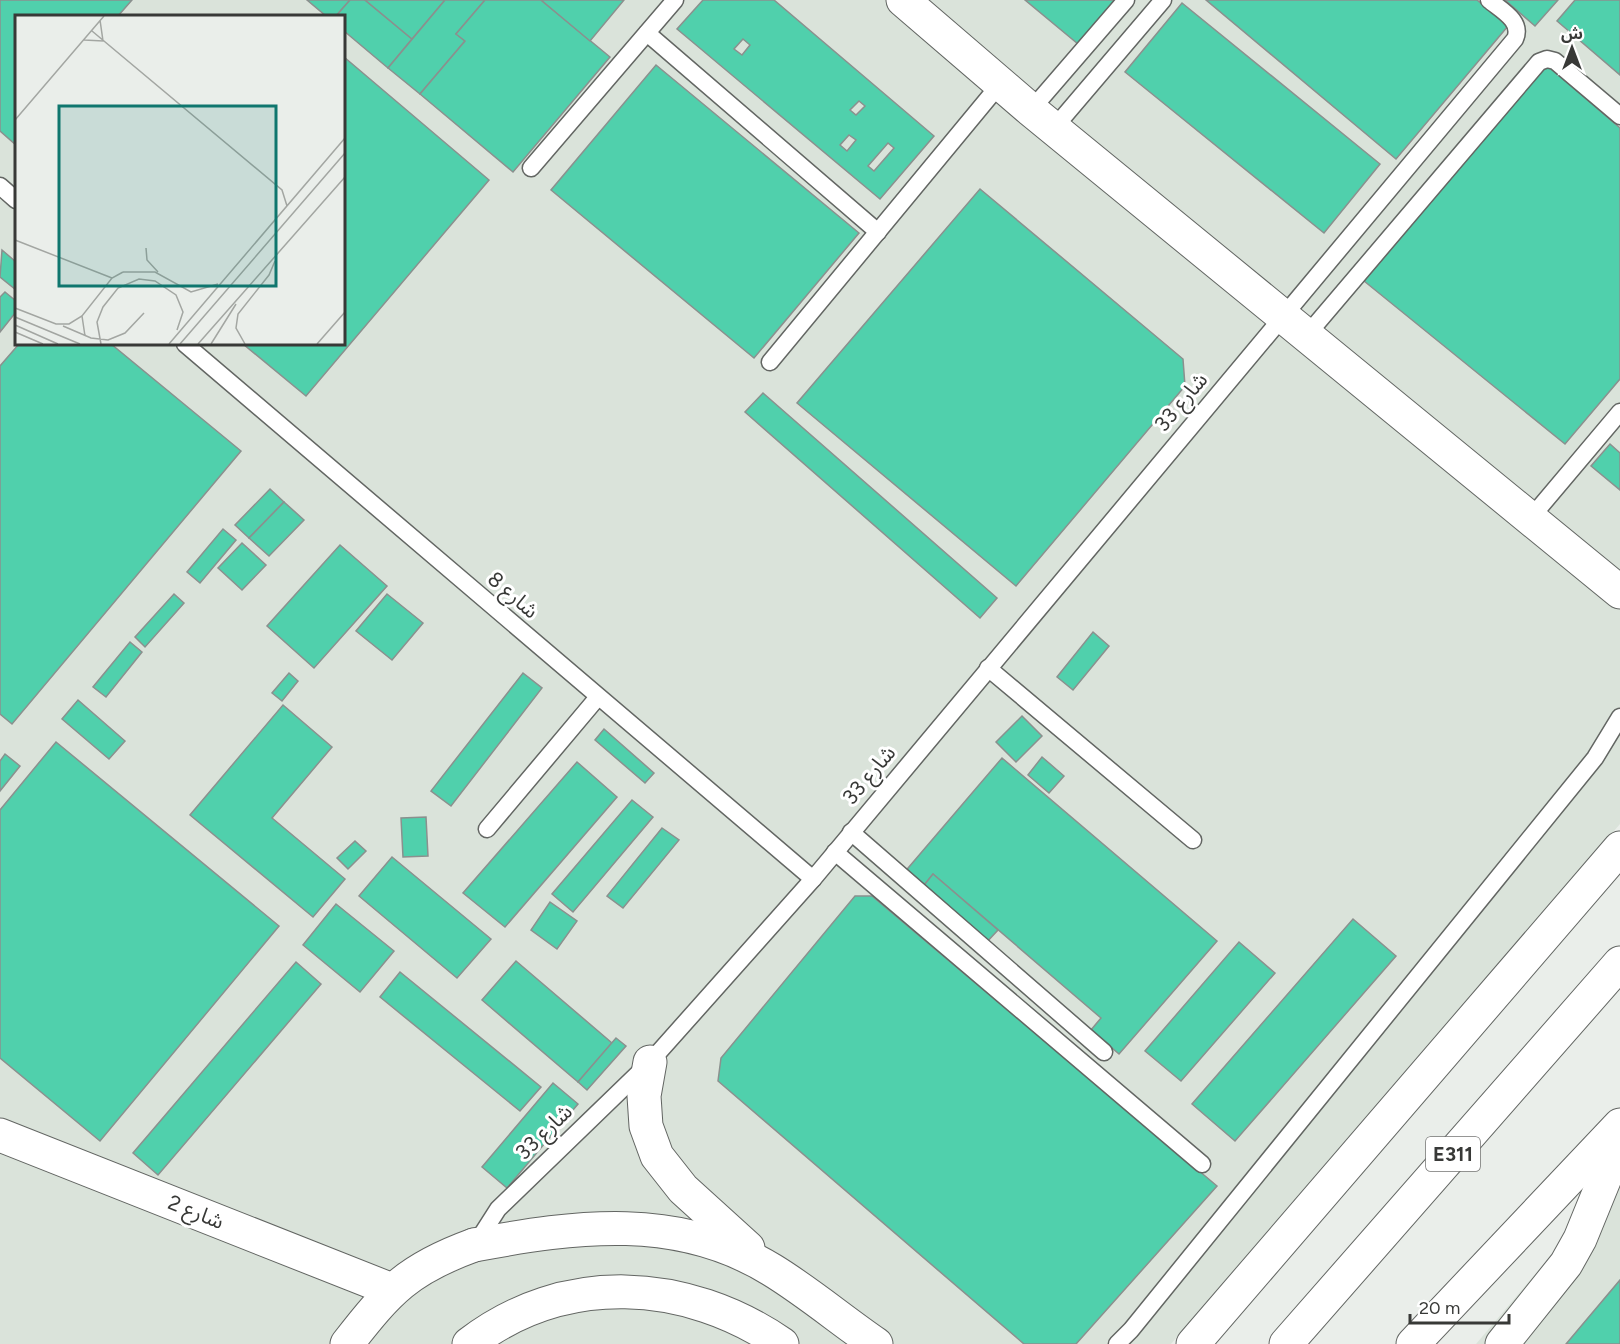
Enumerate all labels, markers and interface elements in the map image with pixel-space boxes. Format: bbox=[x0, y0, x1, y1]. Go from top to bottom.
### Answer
inset map bbox=[15, 15, 345, 345]
north arrow bbox=[1542, 18, 1602, 78]
text: ش bbox=[1561, 24, 1583, 43]
street label: شارع 33 bbox=[1149, 367, 1215, 438]
street label: شارع 8 bbox=[481, 566, 544, 626]
street label: شارع 33 bbox=[837, 740, 903, 811]
street label: شارع 33 bbox=[510, 1099, 579, 1167]
road number: E311 bbox=[1426, 1137, 1480, 1171]
street label: شارع 2 bbox=[164, 1189, 228, 1237]
scale bar bbox=[1410, 1287, 1509, 1325]
text: 20 m bbox=[1419, 1297, 1460, 1319]

